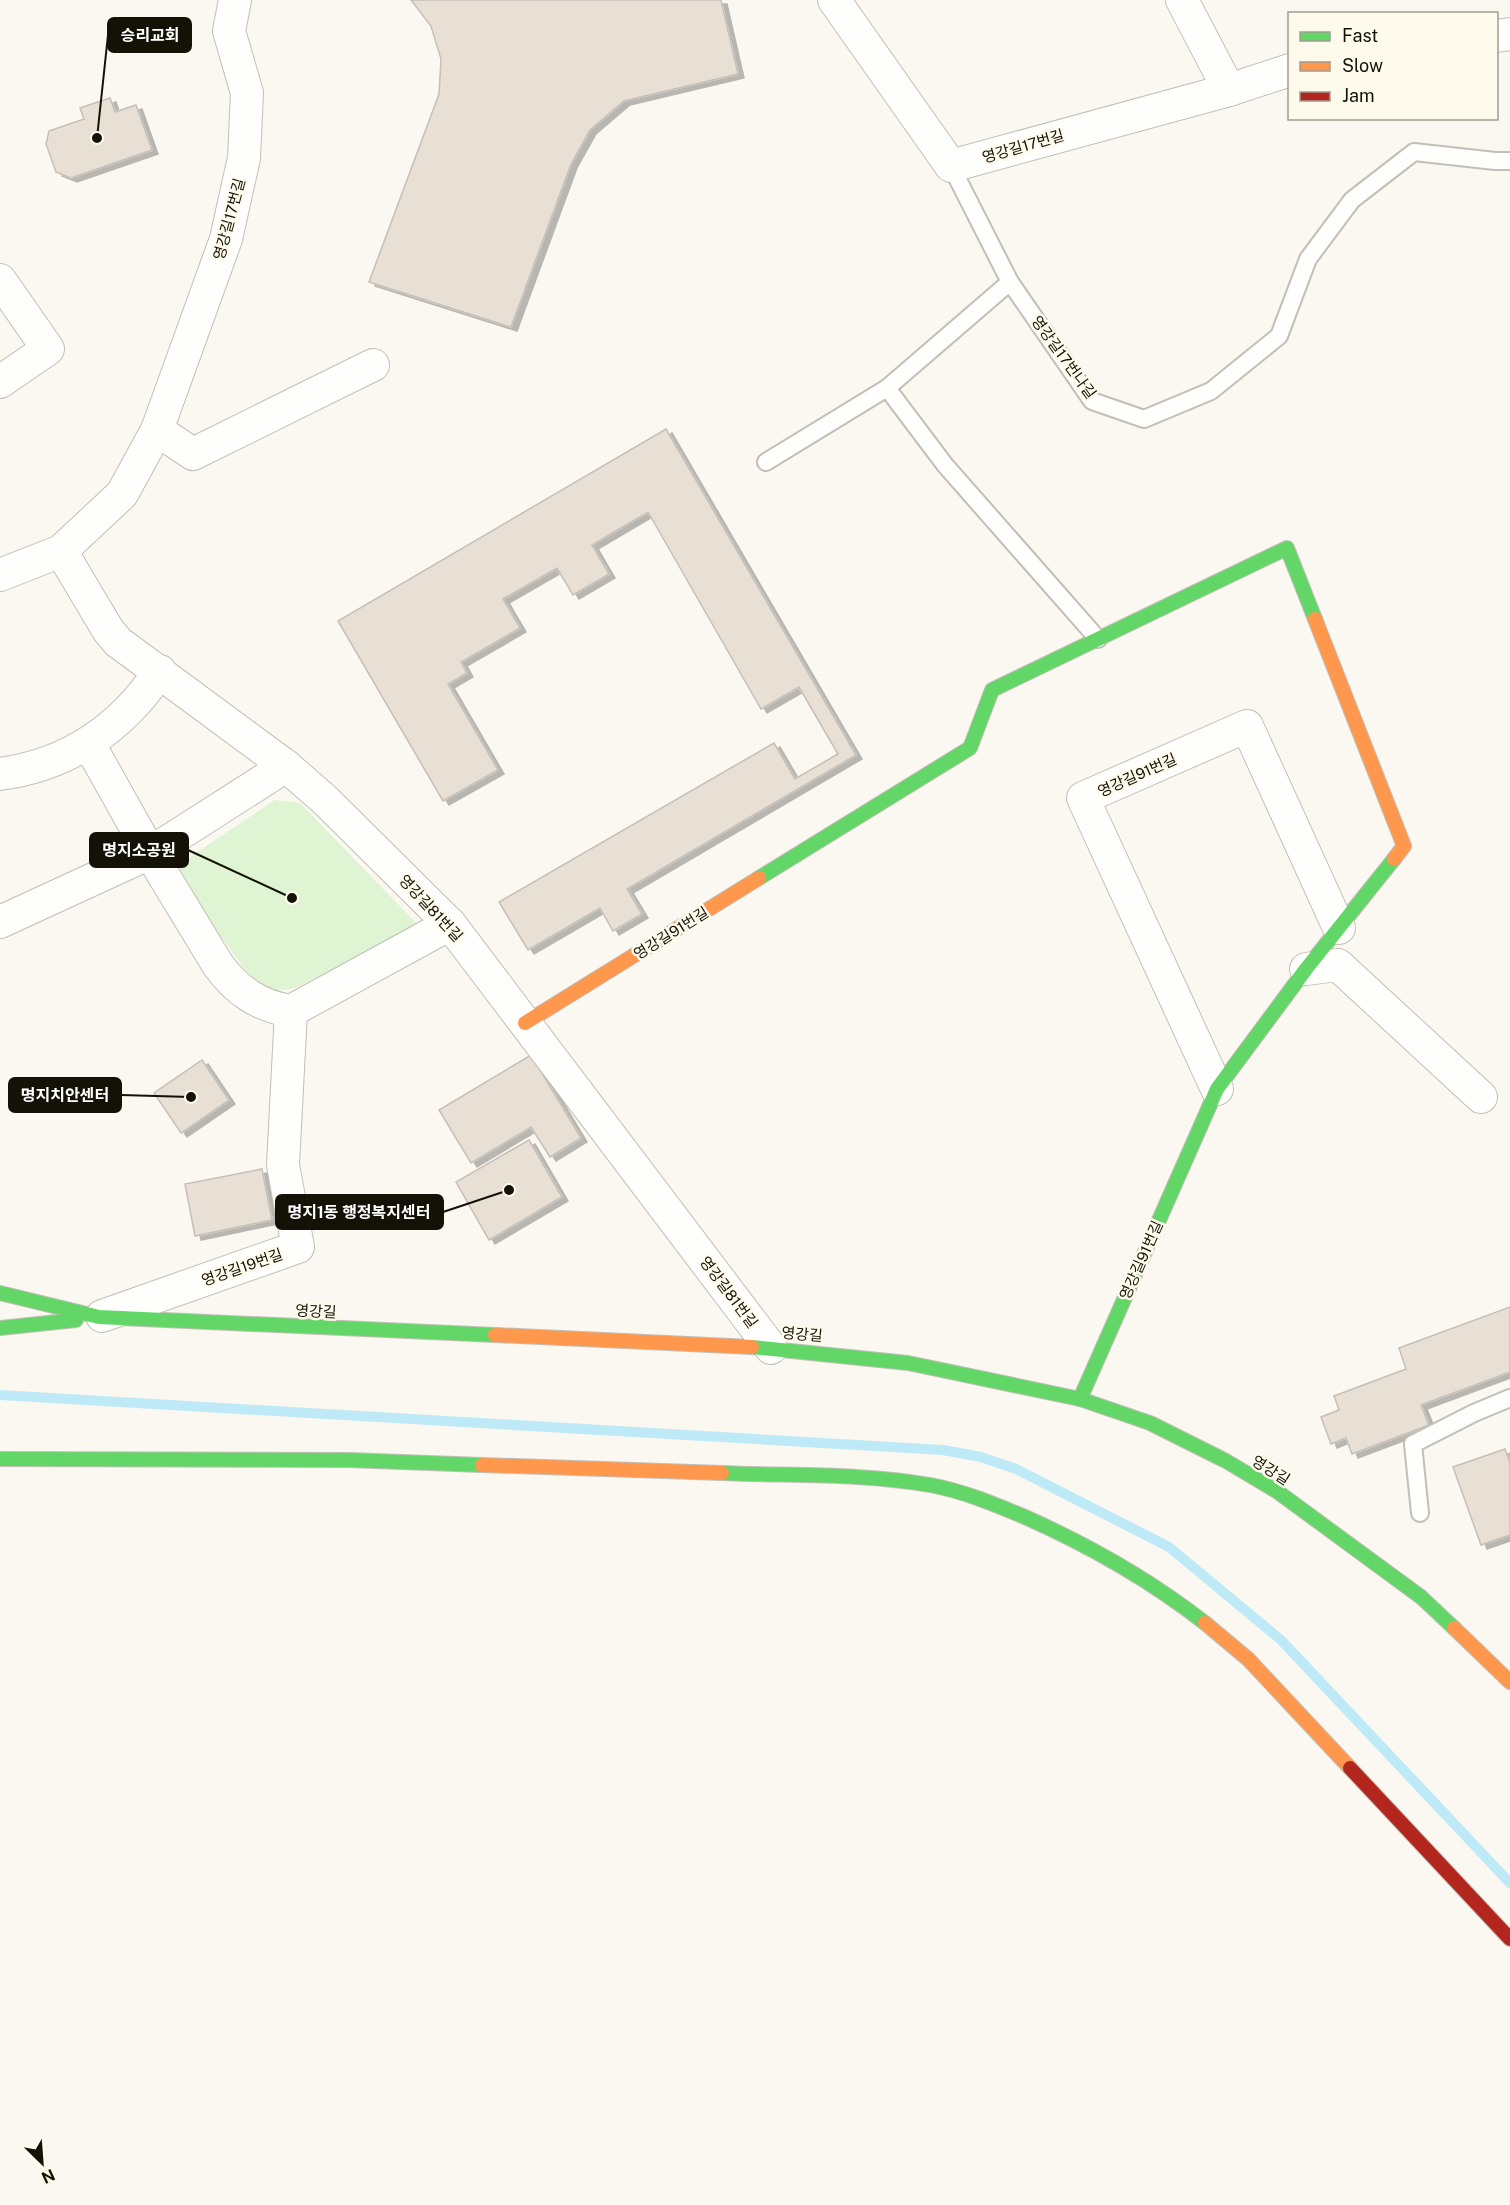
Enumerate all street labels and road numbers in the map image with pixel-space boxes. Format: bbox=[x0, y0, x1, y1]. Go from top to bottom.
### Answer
street label: 영강길17번길 bbox=[980, 126, 1066, 166]
street label: 영강길17번길 bbox=[210, 176, 248, 262]
street label: 영강길17번나길 bbox=[1028, 312, 1100, 402]
street label: 영강길91번길 bbox=[1095, 750, 1179, 800]
street label: 영강길81번길 bbox=[396, 871, 466, 945]
street label: 영강길91번길 bbox=[631, 903, 711, 963]
street label: 영강길91번길 bbox=[1116, 1218, 1166, 1302]
street label: 영강길19번길 bbox=[199, 1245, 285, 1289]
street label: 영강길81번길 bbox=[697, 1253, 761, 1331]
street label: 영강길 bbox=[295, 1301, 337, 1321]
street label: 영강길 bbox=[781, 1324, 823, 1344]
street label: 영강길 bbox=[1249, 1452, 1293, 1488]

